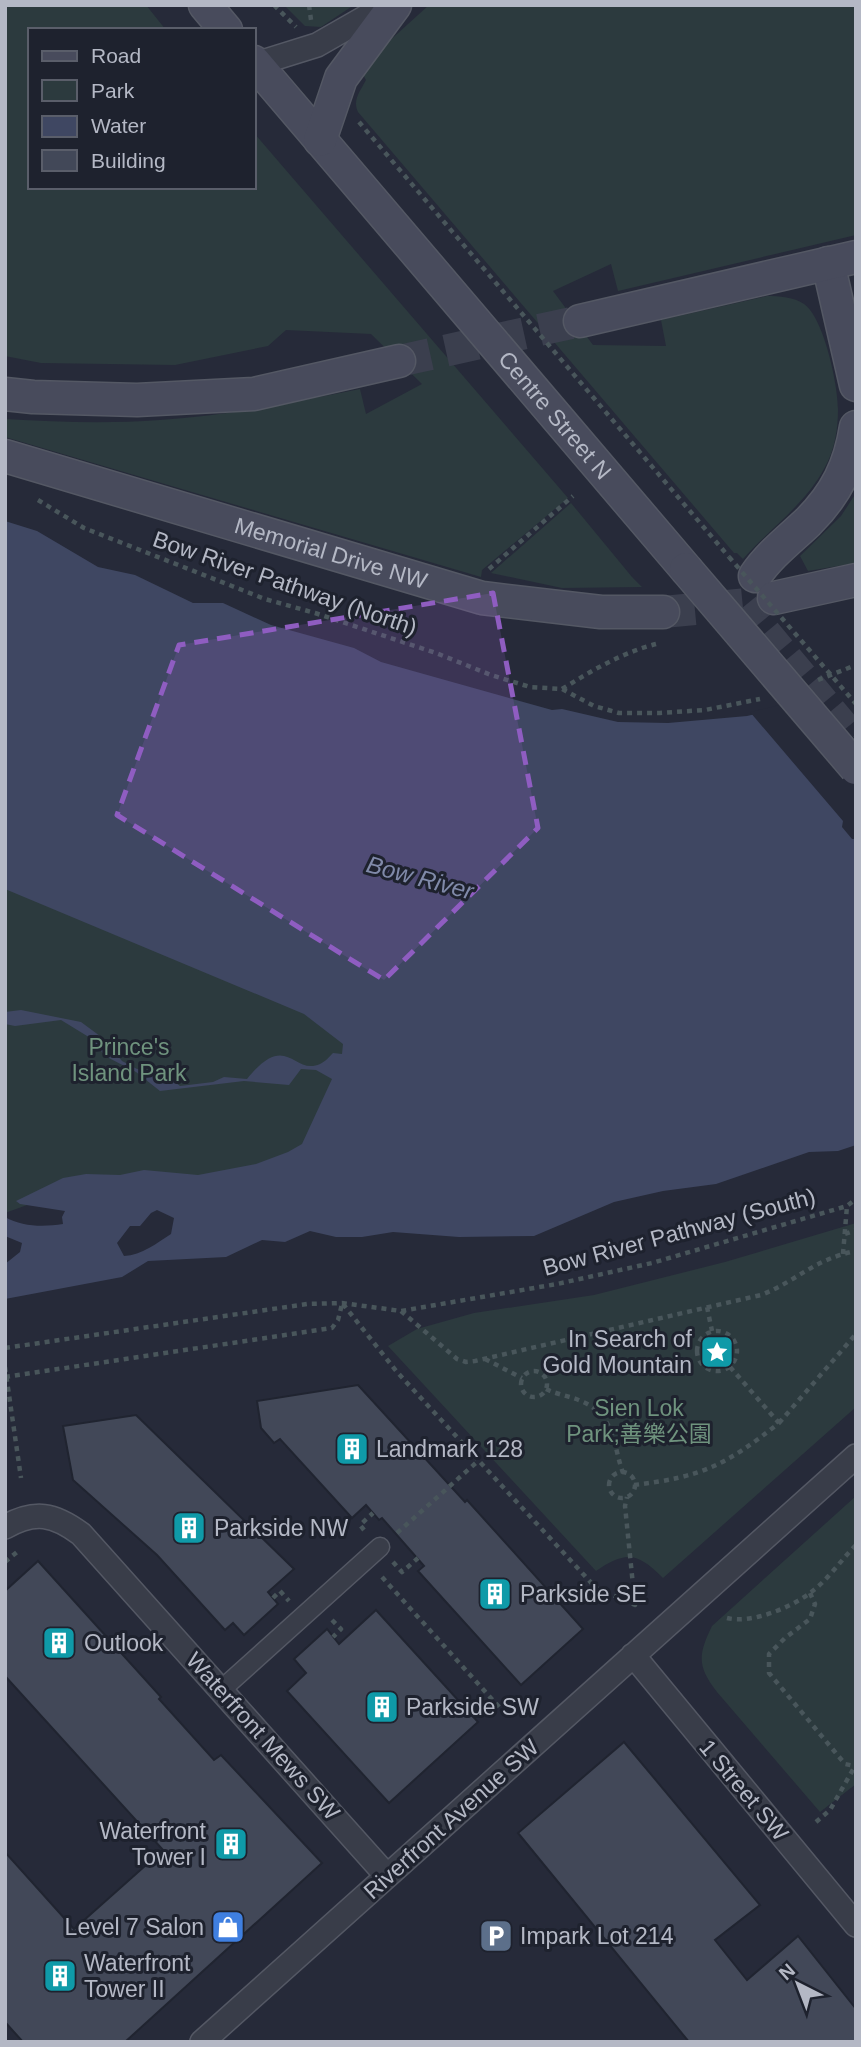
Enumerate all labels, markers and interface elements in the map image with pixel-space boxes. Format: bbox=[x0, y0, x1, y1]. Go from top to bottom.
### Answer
legend bbox=[28, 28, 256, 189]
text: Road bbox=[91, 44, 141, 67]
text: Park bbox=[91, 79, 135, 102]
text: Water bbox=[91, 114, 146, 137]
text: Building bbox=[91, 149, 166, 172]
street label: Centre Street N bbox=[493, 346, 617, 484]
street label: Memorial Drive NW bbox=[232, 512, 430, 594]
street label: Bow River Pathway (North) bbox=[150, 526, 420, 640]
water label: Bow River bbox=[364, 850, 477, 905]
park label: Prince's Island Park bbox=[71, 1034, 187, 1086]
street label: Bow River Pathway (South) bbox=[540, 1183, 818, 1281]
place label: In Search of Gold Mountain bbox=[542, 1326, 693, 1378]
place icon: In Search of Gold Mountain bbox=[698, 1333, 736, 1371]
park label: Sien Lok Park;善樂公園 bbox=[566, 1395, 712, 1447]
building icon: Landmark 128 bbox=[333, 1430, 371, 1468]
place label: Landmark 128 bbox=[376, 1436, 523, 1462]
building icon: Parkside NW bbox=[170, 1509, 208, 1547]
place label: Parkside NW bbox=[214, 1515, 348, 1541]
building icon: Parkside SE bbox=[476, 1575, 514, 1613]
place label: Parkside SE bbox=[520, 1581, 647, 1607]
building icon: Outlook bbox=[40, 1624, 78, 1662]
place label: Outlook bbox=[84, 1630, 164, 1656]
street label: Waterfront Mews SW bbox=[181, 1647, 345, 1825]
building icon: Parkside SW bbox=[363, 1688, 401, 1726]
place label: Parkside SW bbox=[406, 1694, 539, 1720]
street label: Riverfront Avenue SW bbox=[358, 1734, 544, 1904]
street label: 1 Street SW bbox=[694, 1734, 794, 1846]
place label: Waterfront Tower I bbox=[99, 1818, 207, 1870]
building icon: Waterfront Tower I bbox=[212, 1825, 250, 1863]
shop icon: Level 7 Salon bbox=[209, 1908, 247, 1946]
place label: Level 7 Salon bbox=[65, 1914, 204, 1940]
parking icon: Impark Lot 214 bbox=[477, 1917, 515, 1955]
place label: Impark Lot 214 bbox=[520, 1923, 674, 1949]
north arrow bbox=[763, 1949, 833, 2019]
place label: Waterfront Tower II bbox=[84, 1950, 191, 2002]
building icon: Waterfront Tower II bbox=[41, 1957, 79, 1995]
text: N bbox=[775, 1959, 799, 1984]

